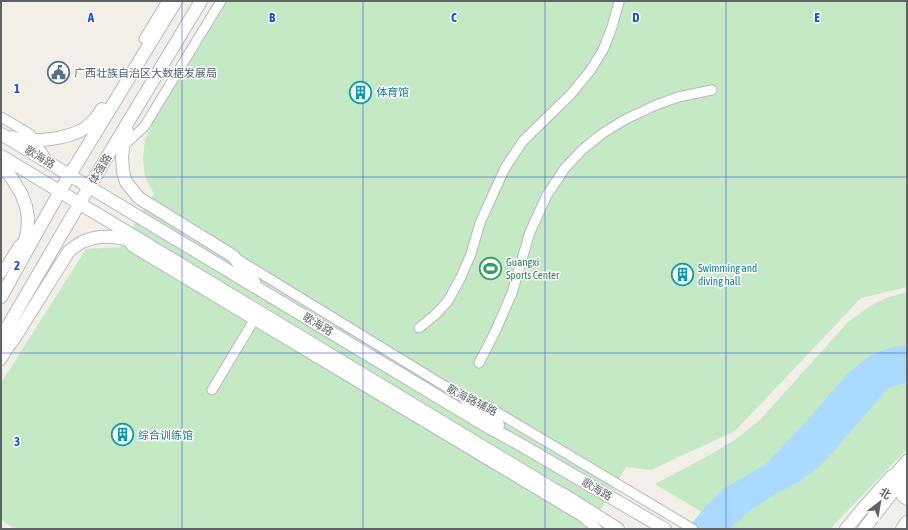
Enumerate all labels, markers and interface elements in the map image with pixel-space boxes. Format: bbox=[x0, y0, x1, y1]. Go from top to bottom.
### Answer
text: A bbox=[87, 10, 95, 25]
text: B bbox=[269, 10, 276, 25]
text: C bbox=[451, 10, 457, 25]
text: D bbox=[632, 10, 640, 25]
text: E bbox=[814, 10, 820, 25]
public building icon: 广西壮族自治区大数据发展局 bbox=[46, 60, 72, 86]
place label: 广西壮族自治区大数据发展局 bbox=[74, 67, 217, 79]
building icon: 体育馆 bbox=[348, 79, 374, 105]
text: 1 bbox=[14, 81, 20, 96]
place label: 体育馆 bbox=[376, 86, 409, 98]
street label: 歌海路 bbox=[23, 143, 57, 171]
street label: 体强路 bbox=[86, 152, 114, 186]
sports icon: Guangxi Sports Center bbox=[477, 255, 503, 281]
place label: Guangxi Sports Center bbox=[506, 256, 560, 281]
text: 2 bbox=[14, 258, 20, 273]
building icon: Swimming and diving hall bbox=[670, 261, 696, 287]
place label: Swimming and diving hall bbox=[698, 262, 757, 287]
street label: 歌海路 bbox=[301, 310, 335, 338]
street label: 歌海路辅路 bbox=[445, 382, 499, 418]
building icon: 综合训练馆 bbox=[109, 422, 135, 448]
place label: 综合训练馆 bbox=[138, 429, 193, 441]
text: 3 bbox=[14, 434, 20, 449]
street label: 歌海路 bbox=[580, 476, 614, 502]
north arrow bbox=[860, 482, 900, 522]
text: 北 bbox=[877, 485, 893, 501]

